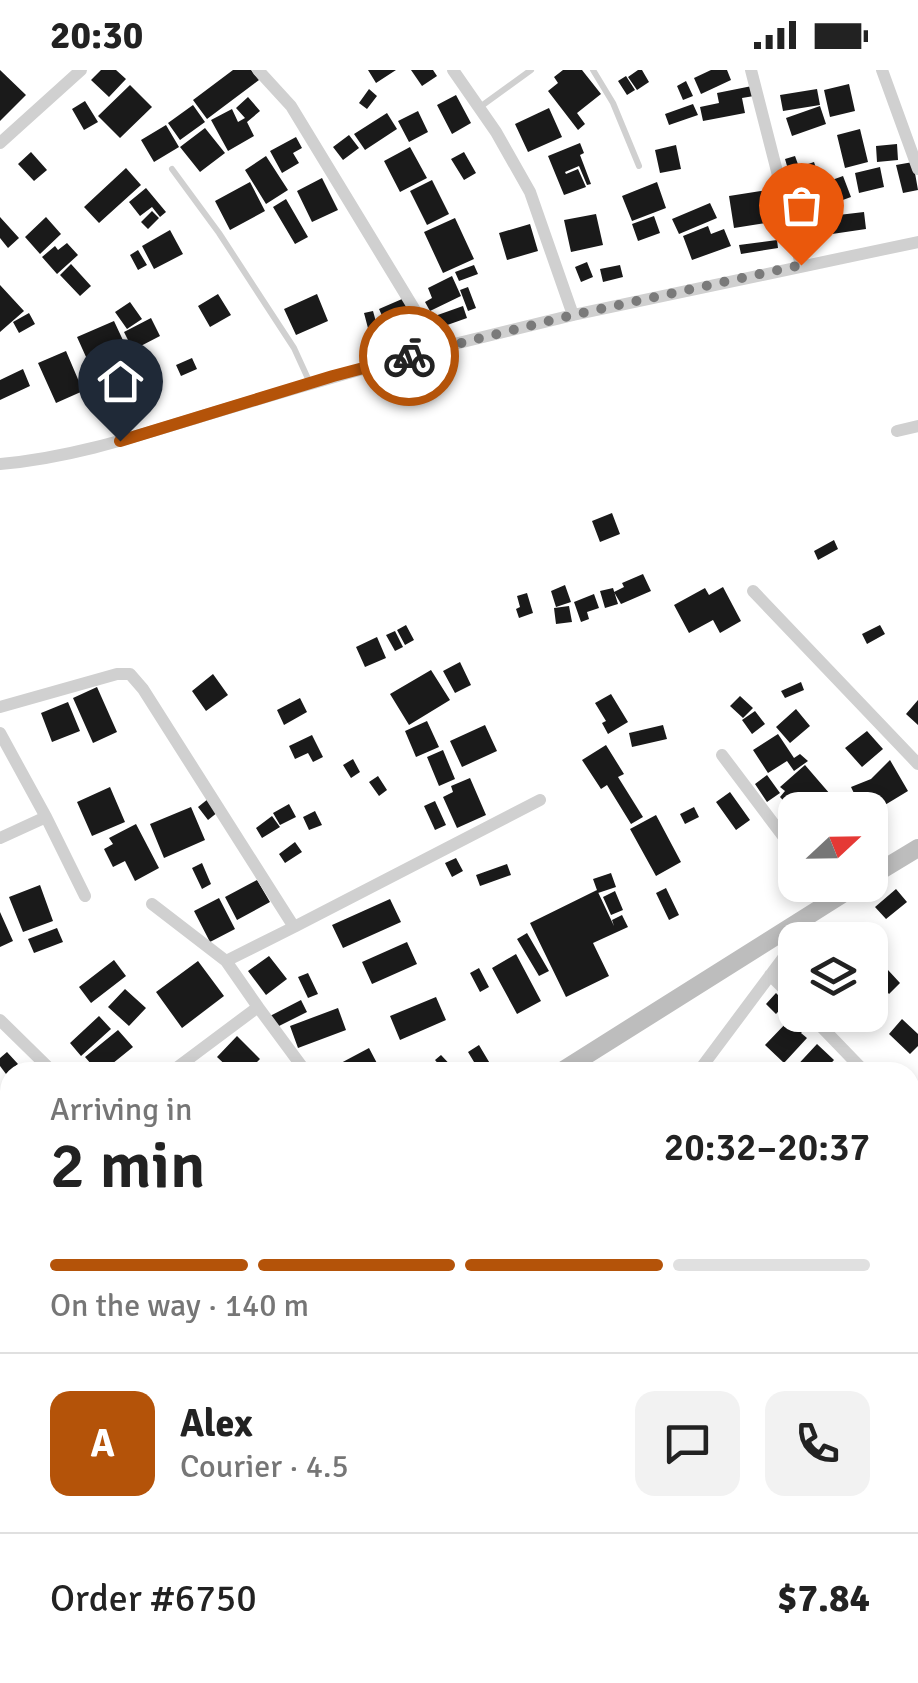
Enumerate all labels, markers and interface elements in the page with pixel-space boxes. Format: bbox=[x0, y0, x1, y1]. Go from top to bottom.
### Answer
text: 20:30 bbox=[50, 12, 143, 59]
pin bbox=[759, 163, 844, 266]
icon: bag bbox=[774, 178, 829, 233]
courier bbox=[359, 306, 459, 406]
icon: bike bbox=[382, 329, 437, 384]
pin bbox=[78, 339, 163, 442]
icon: home bbox=[93, 354, 148, 409]
north arrow bbox=[778, 792, 888, 902]
map controls bbox=[778, 792, 888, 1032]
button: layers bbox=[778, 922, 888, 1032]
text: Arriving in bbox=[50, 1090, 192, 1129]
text: 20:32–20:37 bbox=[664, 1124, 870, 1171]
text: 2 min bbox=[50, 1126, 206, 1206]
text: On the way · 140 m bbox=[50, 1286, 309, 1325]
button: chat bbox=[635, 1391, 740, 1496]
button: phone bbox=[765, 1391, 870, 1496]
text: Alex bbox=[180, 1400, 253, 1447]
text: A bbox=[90, 1420, 115, 1467]
text: Courier · 4.5 bbox=[180, 1447, 349, 1486]
text: Order #6750 bbox=[50, 1575, 257, 1622]
text: $7.84 bbox=[777, 1575, 870, 1622]

